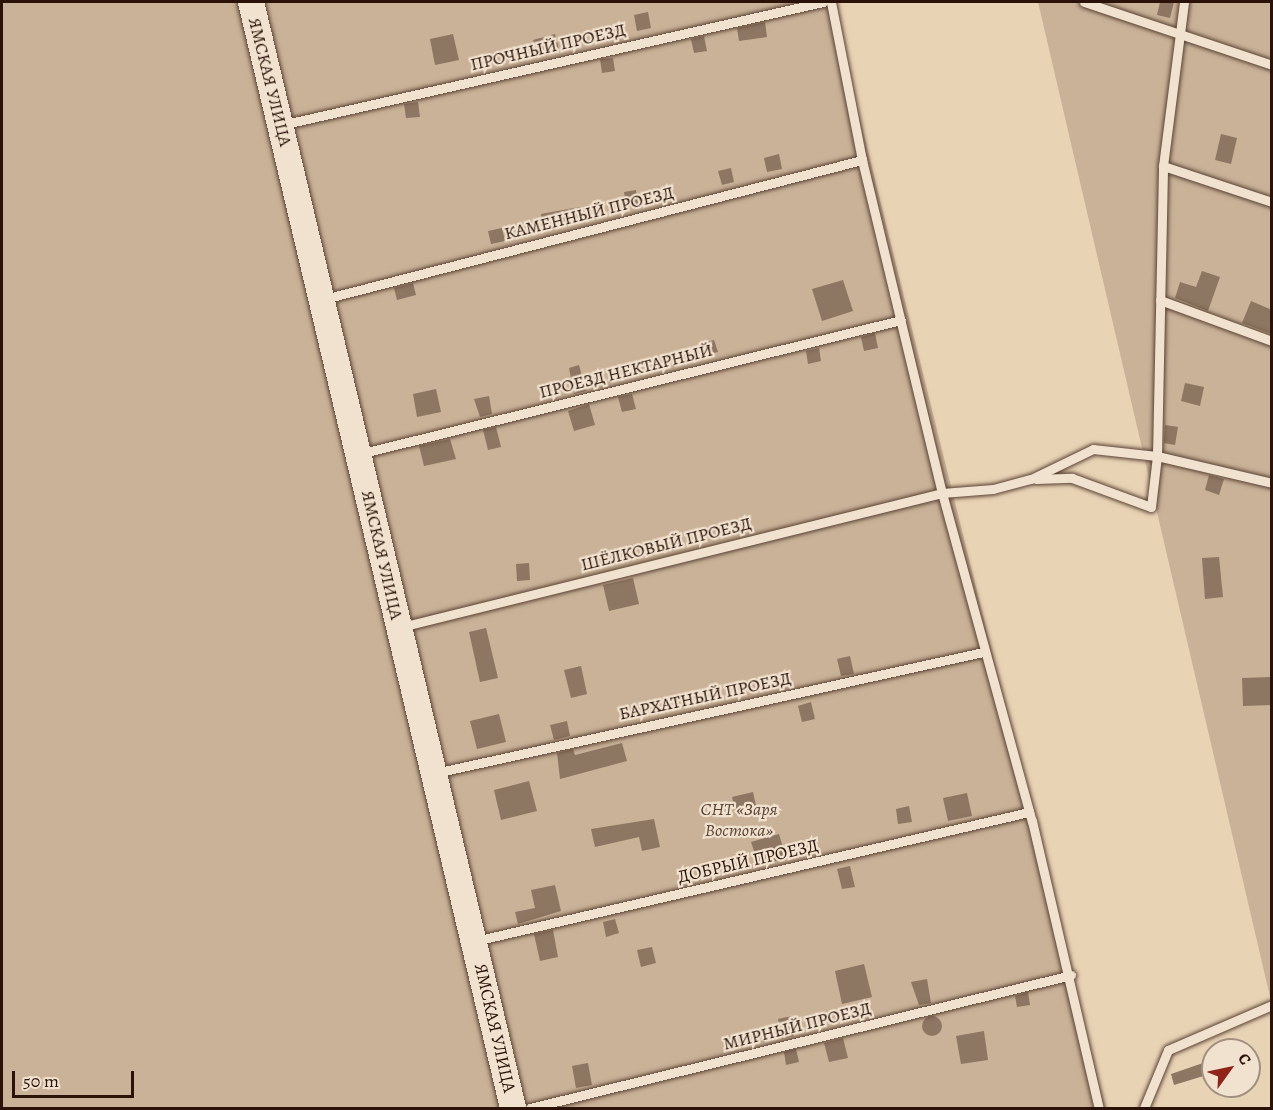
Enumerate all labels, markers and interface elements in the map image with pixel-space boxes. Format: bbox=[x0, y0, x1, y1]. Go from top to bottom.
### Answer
street label: ЯМСКАЯ УЛИЦА bbox=[244, 15, 296, 149]
street label: ПРОЧНЫЙ ПРОЕЗД bbox=[468, 19, 628, 75]
street label: КАМЕННЫЙ ПРОЕЗД bbox=[502, 181, 676, 245]
street label: ПРОЕЗД НЕКТАРНЫЙ bbox=[537, 339, 715, 403]
street label: ЯМСКАЯ УЛИЦА bbox=[357, 488, 407, 622]
street label: ШЁЛКОВЫЙ ПРОЕЗД bbox=[578, 512, 754, 576]
street label: БАРХАТНЫЙ ПРОЕЗД bbox=[617, 667, 793, 725]
park label: СНТ «Заря Востока» bbox=[700, 799, 778, 842]
street label: ДОБРЫЙ ПРОЕЗД bbox=[676, 834, 820, 888]
street label: ЯМСКАЯ УЛИЦА bbox=[470, 961, 520, 1095]
street label: МИРНЫЙ ПРОЕЗД bbox=[721, 997, 873, 1055]
north arrow bbox=[1201, 1038, 1261, 1098]
text: С bbox=[1233, 1049, 1256, 1069]
scale bar bbox=[15, 1059, 136, 1097]
text: 50 m bbox=[23, 1069, 59, 1093]

